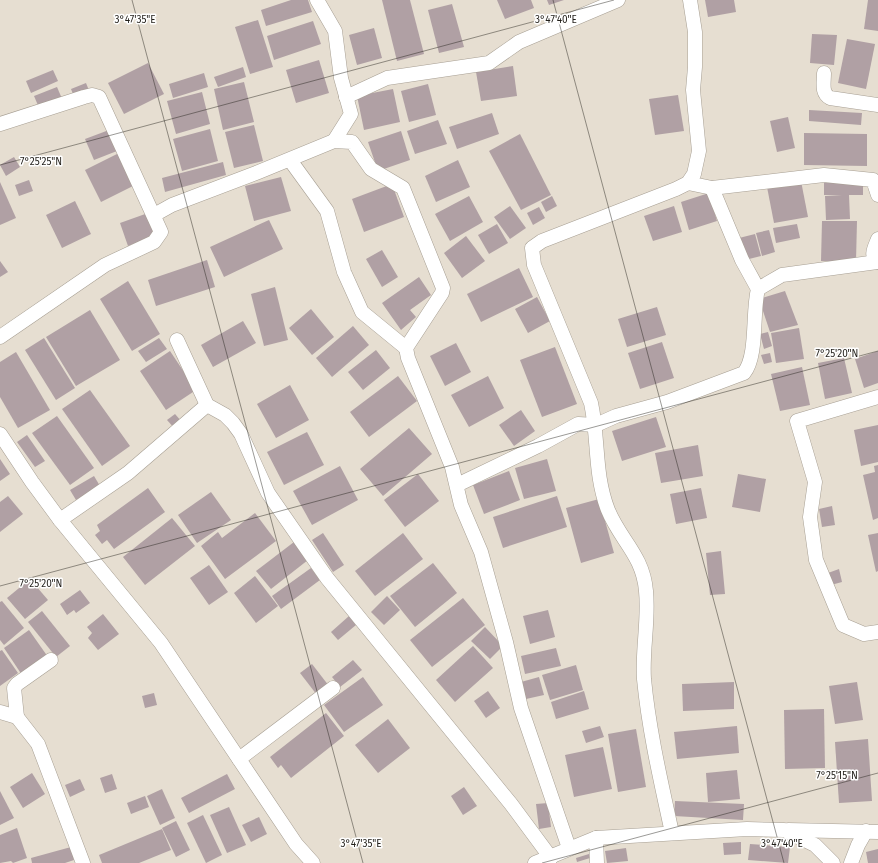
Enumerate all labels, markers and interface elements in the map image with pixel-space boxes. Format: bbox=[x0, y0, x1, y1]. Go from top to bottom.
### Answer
text: 3°47'35"E bbox=[114, 14, 156, 26]
text: 3°47'40"E bbox=[535, 14, 577, 26]
text: 7°25'25"N bbox=[20, 156, 62, 168]
text: 7°25'20"N bbox=[816, 348, 858, 360]
text: 7°25'20"N bbox=[20, 578, 62, 590]
text: 7°25'15"N bbox=[816, 770, 858, 782]
text: 3°47'35"E bbox=[340, 838, 382, 850]
text: 3°47'40"E bbox=[761, 838, 803, 850]

